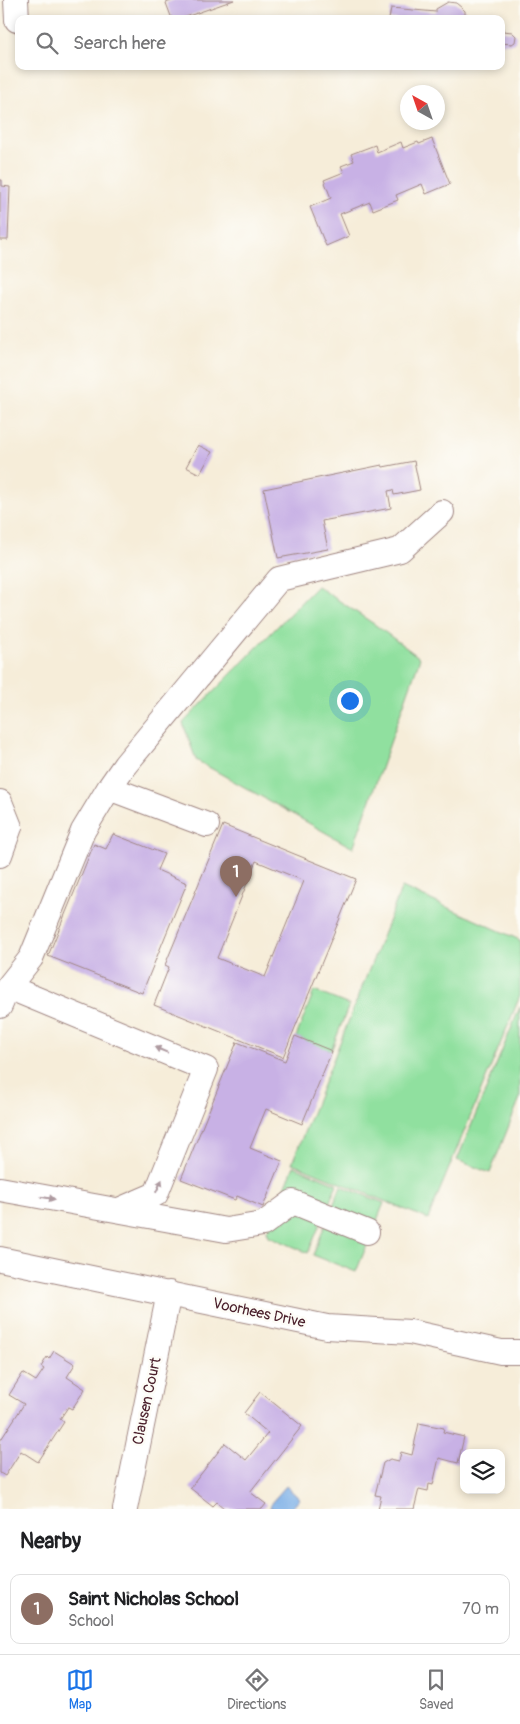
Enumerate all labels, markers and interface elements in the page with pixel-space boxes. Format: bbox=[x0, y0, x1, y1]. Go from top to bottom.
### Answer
search box bbox=[15, 15, 505, 70]
icon: search bbox=[33, 29, 61, 57]
text: Search here bbox=[73, 31, 166, 55]
north arrow bbox=[400, 85, 445, 130]
your location bbox=[337, 688, 363, 714]
pin: 1 bbox=[220, 856, 252, 897]
one-way arrow bbox=[154, 1045, 168, 1053]
one-way arrow bbox=[154, 1179, 163, 1194]
one-way arrow bbox=[40, 1194, 56, 1202]
street label: Voorhees Drive bbox=[211, 1294, 308, 1332]
street label: Clausen Court bbox=[128, 1355, 166, 1446]
map controls bbox=[460, 1449, 505, 1494]
button: layers bbox=[460, 1449, 505, 1494]
text: Nearby bbox=[20, 1528, 81, 1555]
text: Saint Nicholas School bbox=[68, 1587, 239, 1611]
text: 1 bbox=[34, 1599, 40, 1619]
text: 70 m bbox=[462, 1599, 499, 1619]
text: School bbox=[68, 1611, 114, 1631]
tab: Map bbox=[66, 1666, 94, 1713]
tab: Directions bbox=[227, 1666, 286, 1713]
tab: Saved bbox=[419, 1666, 454, 1713]

